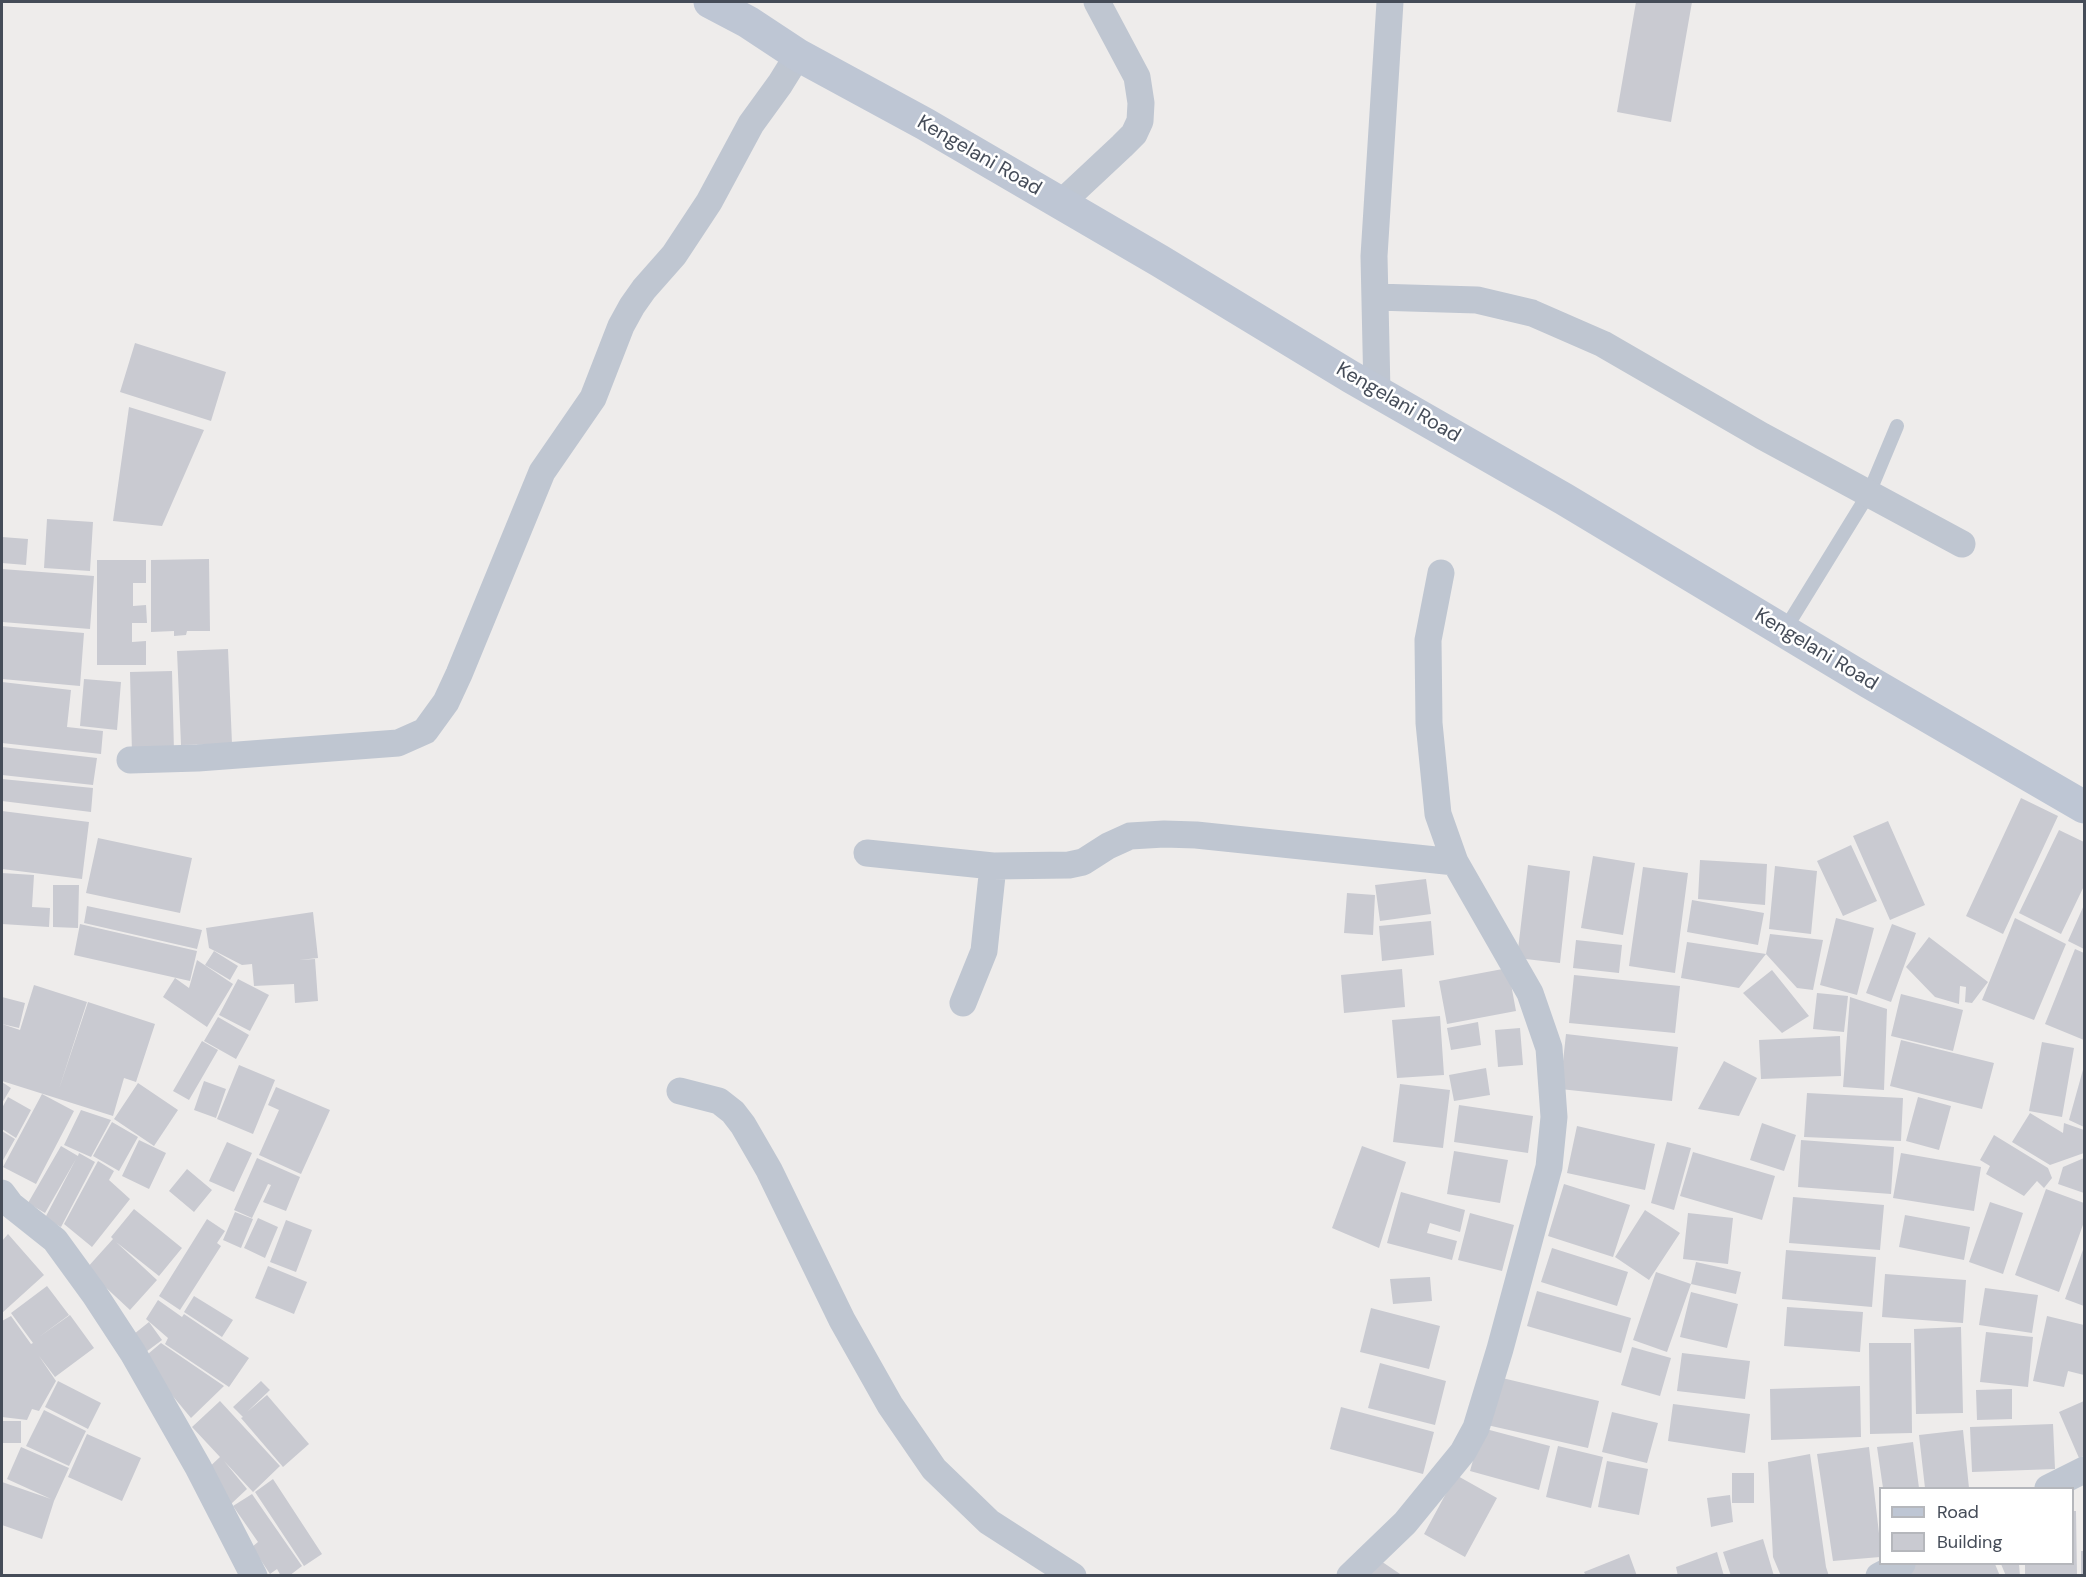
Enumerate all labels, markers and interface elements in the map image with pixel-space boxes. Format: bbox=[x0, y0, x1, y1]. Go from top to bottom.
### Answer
street label: Kengelani Road bbox=[913, 111, 1045, 201]
street label: Kengelani Road bbox=[1332, 358, 1464, 448]
street label: Kengelani Road bbox=[1750, 604, 1882, 696]
legend bbox=[1879, 1487, 2074, 1565]
text: Road bbox=[1937, 1500, 1979, 1524]
text: Building bbox=[1937, 1530, 2002, 1554]

